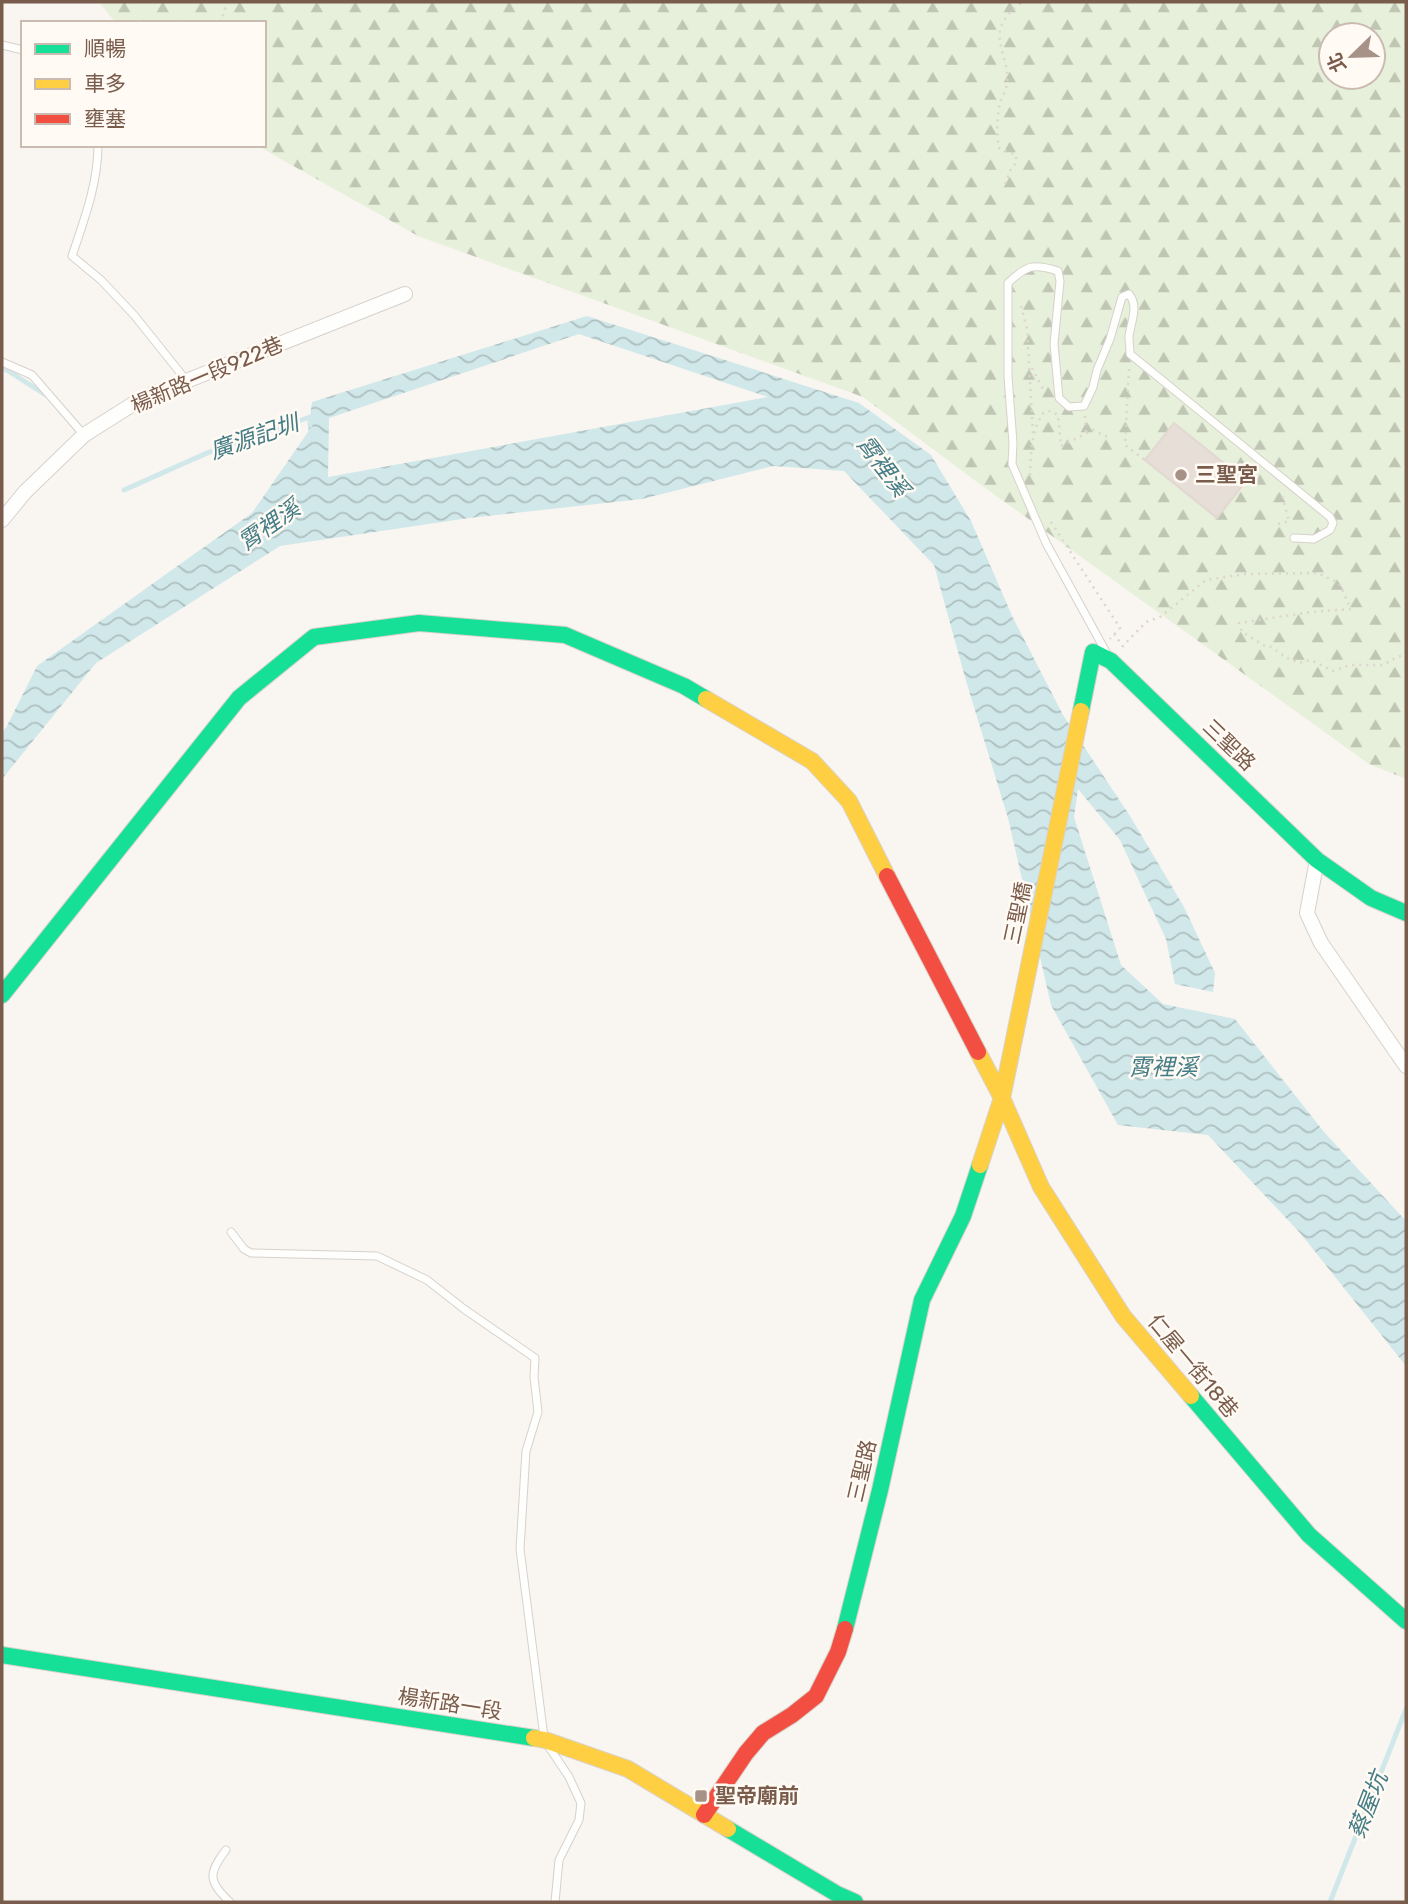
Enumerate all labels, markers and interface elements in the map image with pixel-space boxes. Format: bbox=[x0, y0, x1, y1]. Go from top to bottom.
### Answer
legend bbox=[21, 21, 266, 147]
north arrow bbox=[1317, 21, 1387, 91]
text: 順暢 bbox=[84, 36, 126, 61]
text: 北 bbox=[1323, 49, 1351, 76]
text: 車多 bbox=[84, 71, 126, 96]
text: 壅塞 bbox=[84, 106, 126, 131]
street label: 楊新路一段922巷 bbox=[127, 331, 287, 418]
water label: 廣源記圳 bbox=[206, 408, 305, 465]
water label: 霄裡溪 bbox=[851, 430, 917, 504]
place label: 三聖宮 bbox=[1195, 462, 1258, 487]
marker: 三聖宮 bbox=[1173, 467, 1189, 483]
water label: 霄裡溪 bbox=[233, 492, 308, 556]
street label: 三聖路 bbox=[1198, 714, 1261, 776]
street label: 三聖橋 bbox=[999, 879, 1036, 946]
water label: 霄裡溪 bbox=[1129, 1053, 1201, 1081]
street label: 仁屋一街18巷 bbox=[1143, 1309, 1244, 1422]
street label: 三聖路 bbox=[842, 1437, 881, 1504]
street label: 楊新路一段 bbox=[396, 1683, 504, 1724]
water label: 蔡屋坑 bbox=[1343, 1765, 1395, 1842]
place label: 聖帝廟前 bbox=[715, 1783, 799, 1808]
marker: 聖帝廟前 bbox=[693, 1788, 709, 1804]

